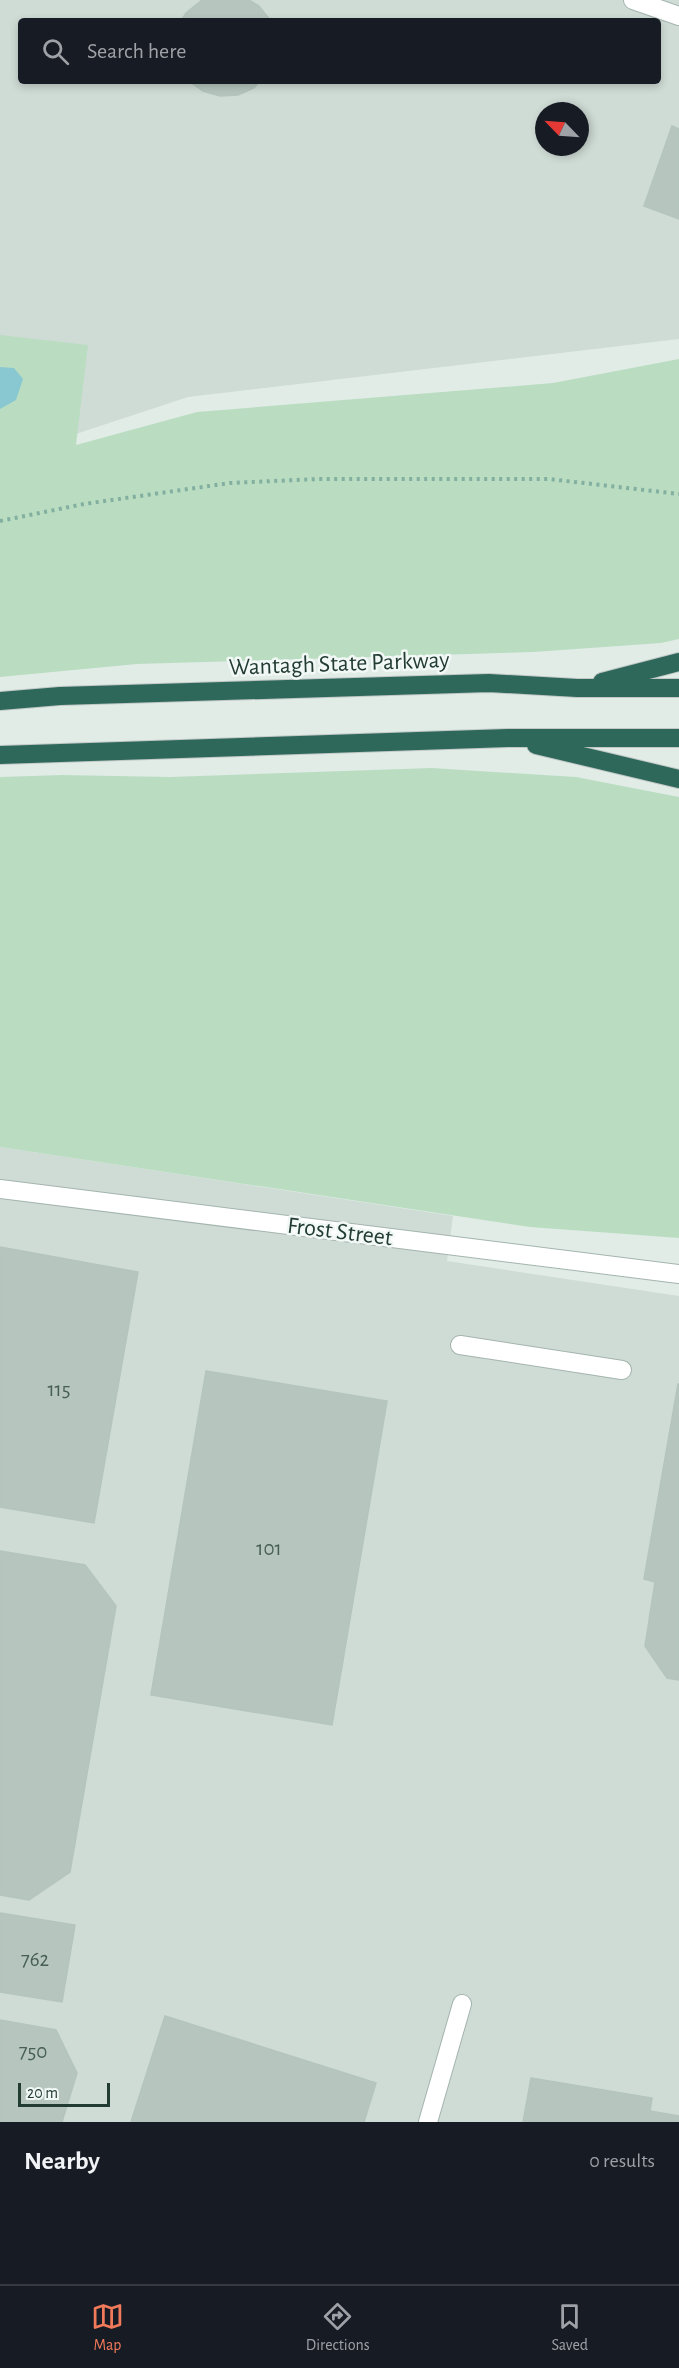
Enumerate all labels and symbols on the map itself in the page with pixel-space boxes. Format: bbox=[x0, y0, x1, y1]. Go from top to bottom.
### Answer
north arrow bbox=[535, 102, 589, 156]
street label: Wantagh State Parkway bbox=[228, 648, 450, 680]
street label: Frost Street bbox=[286, 1214, 394, 1250]
house number: 115 bbox=[47, 1379, 71, 1400]
house number: 101 bbox=[256, 1538, 282, 1559]
house number: 762 bbox=[21, 1949, 49, 1970]
house number: 750 bbox=[19, 2041, 47, 2062]
scale bar bbox=[18, 2080, 110, 2108]

